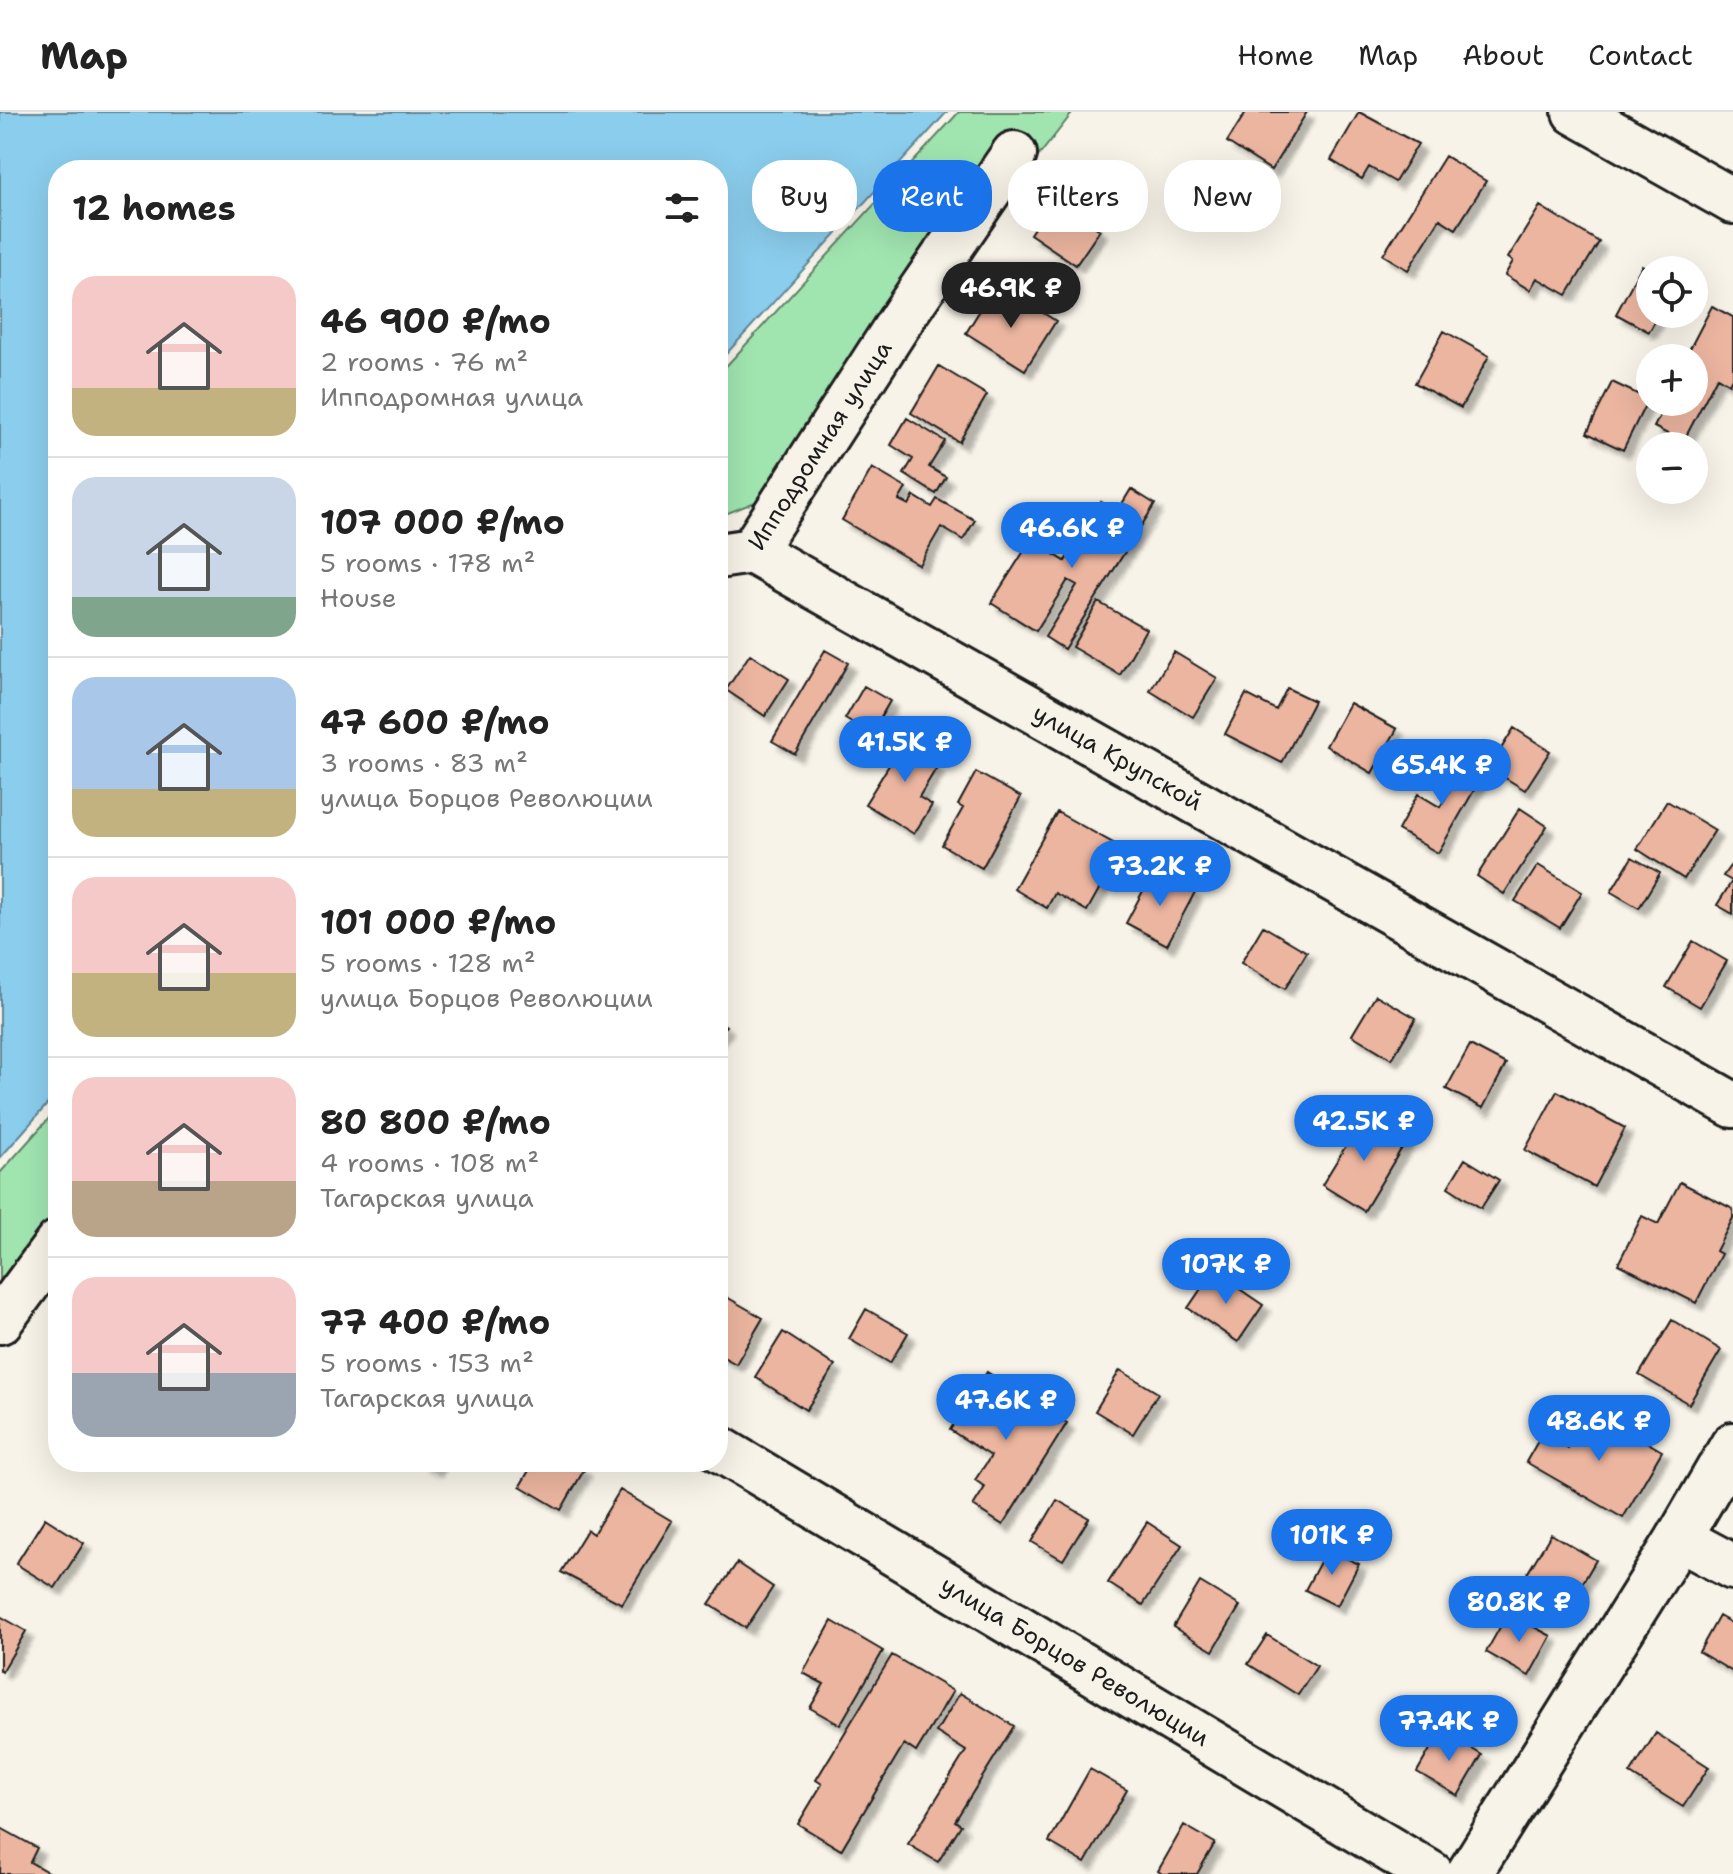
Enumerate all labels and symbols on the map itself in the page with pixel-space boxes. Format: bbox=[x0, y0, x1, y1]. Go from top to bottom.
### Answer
pin: 46.9K ₽ bbox=[937, 262, 1085, 330]
street label: Ипподромная улица bbox=[741, 335, 899, 556]
pin: 46.6K ₽ bbox=[998, 502, 1146, 570]
street label: улица Крупской bbox=[1027, 697, 1208, 818]
pin: 41.5K ₽ bbox=[831, 716, 979, 784]
pin: 65.4K ₽ bbox=[1368, 739, 1516, 807]
pin: 73.2K ₽ bbox=[1086, 840, 1234, 908]
pin: 42.5K ₽ bbox=[1290, 1095, 1438, 1163]
pin: 107K ₽ bbox=[1161, 1238, 1291, 1306]
pin: 47.6K ₽ bbox=[932, 1374, 1080, 1442]
pin: 48.6K ₽ bbox=[1525, 1395, 1673, 1463]
pin: 101K ₽ bbox=[1267, 1509, 1397, 1577]
street label: улица Борцов Революции bbox=[935, 1569, 1215, 1754]
pin: 80.8K ₽ bbox=[1445, 1576, 1593, 1644]
pin: 77.4K ₽ bbox=[1375, 1695, 1523, 1763]

